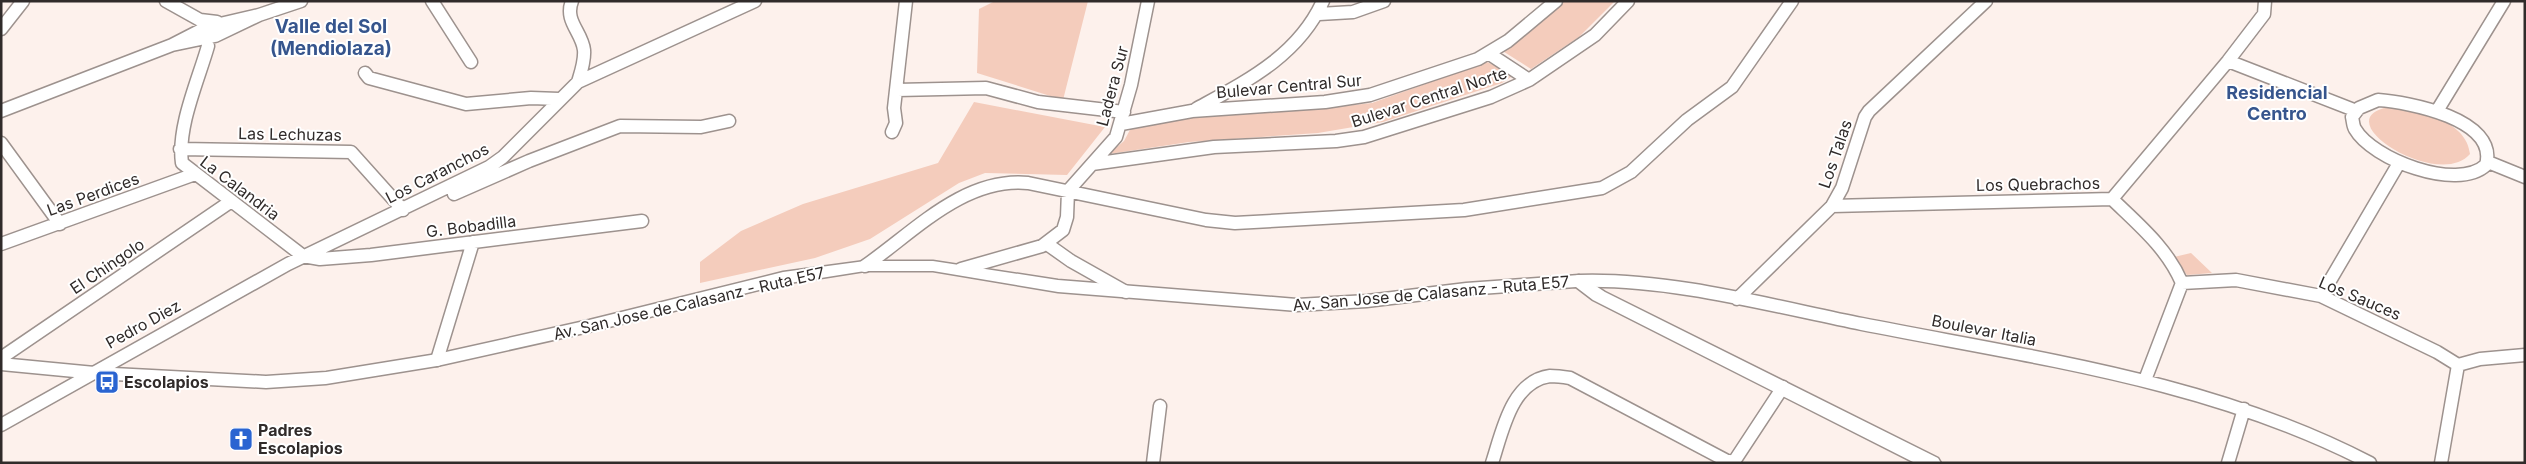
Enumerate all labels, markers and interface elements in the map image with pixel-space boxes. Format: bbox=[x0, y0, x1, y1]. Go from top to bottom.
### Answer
district label: Valle del Sol (Mendiolaza) bbox=[270, 15, 392, 60]
street label: Ladera Sur bbox=[1092, 44, 1132, 128]
street label: Bulevar Central Norte bbox=[1349, 62, 1509, 132]
street label: Bulevar Central Sur bbox=[1215, 70, 1363, 102]
district label: Residencial Centro bbox=[2226, 82, 2328, 124]
street label: Los Talas bbox=[1814, 117, 1856, 191]
street label: Las Lechuzas bbox=[238, 123, 342, 145]
street label: Los Caranchos bbox=[382, 138, 492, 208]
street label: La Calandria bbox=[196, 152, 284, 224]
street label: Las Perdices bbox=[44, 168, 142, 220]
street label: Los Quebrachos bbox=[1976, 173, 2100, 195]
street label: G. Bobadilla bbox=[425, 211, 517, 241]
street label: El Chingolo bbox=[66, 234, 148, 298]
street label: Av. San Jose de Calasanz - Ruta E57 bbox=[551, 262, 827, 344]
street label: Av. San Jose de Calasanz - Ruta E57 bbox=[1292, 271, 1570, 315]
street label: Los Sauces bbox=[2316, 272, 2404, 324]
street label: Pedro Diez bbox=[102, 295, 184, 353]
street label: Boulevar Italia bbox=[1930, 310, 2038, 350]
bus stop icon: Escolapios bbox=[94, 369, 120, 395]
place label: Escolapios bbox=[124, 372, 209, 392]
place label: Padres Escolapios bbox=[258, 420, 343, 458]
church icon: Padres Escolapios bbox=[228, 426, 254, 452]

